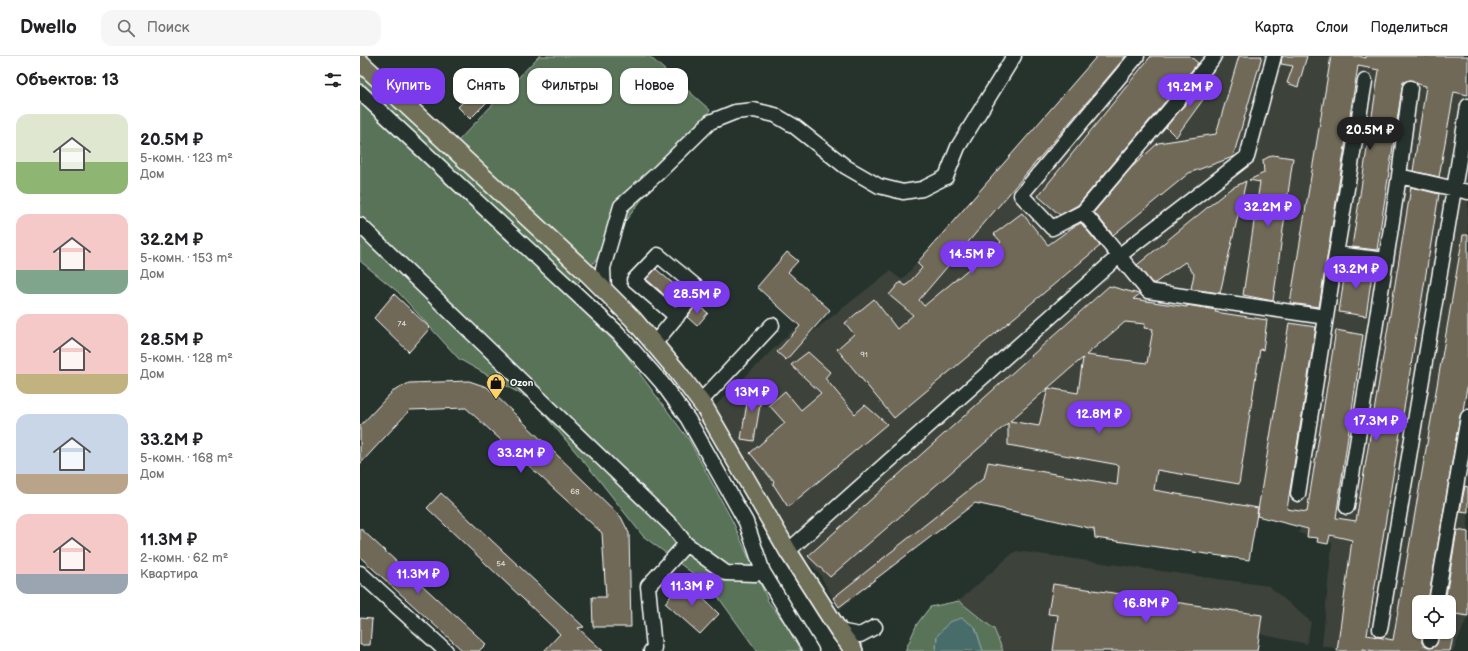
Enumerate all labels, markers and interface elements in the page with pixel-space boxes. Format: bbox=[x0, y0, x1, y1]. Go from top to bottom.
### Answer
search box bbox=[101, 10, 381, 46]
text: Dwello bbox=[20, 16, 77, 39]
icon: search bbox=[115, 17, 137, 39]
text: Поиск bbox=[147, 18, 190, 37]
text: Карта bbox=[1254, 19, 1294, 36]
text: Слои bbox=[1316, 19, 1348, 36]
text: Поделиться bbox=[1370, 19, 1448, 36]
chip: Купить bbox=[372, 68, 445, 104]
chip: Снять bbox=[453, 68, 519, 104]
chip: Фильтры bbox=[527, 68, 612, 104]
chip: Новое bbox=[620, 68, 688, 104]
icon: filters bbox=[322, 69, 344, 91]
text: Объектов: 13 bbox=[16, 70, 119, 90]
pin: 19.2M ₽ bbox=[1153, 74, 1227, 108]
text: 19.2M ₽ bbox=[1167, 79, 1213, 95]
pin: 20.5M ₽ bbox=[1333, 117, 1407, 151]
text: 20.5M ₽ bbox=[1346, 122, 1394, 138]
icon: home bbox=[48, 130, 96, 178]
text: 20.5M ₽ bbox=[140, 130, 203, 150]
text: 5-комн. · 123 m² bbox=[140, 150, 233, 166]
text: Дом bbox=[140, 166, 165, 182]
pin: 32.2M ₽ bbox=[1231, 194, 1305, 228]
text: 32.2M ₽ bbox=[1244, 199, 1292, 215]
icon: home bbox=[48, 230, 96, 278]
text: 32.2M ₽ bbox=[140, 230, 203, 250]
pin: 14.5M ₽ bbox=[935, 241, 1009, 275]
text: 14.5M ₽ bbox=[949, 246, 995, 262]
text: 5-комн. · 153 m² bbox=[140, 250, 233, 266]
pin: 13.2M ₽ bbox=[1319, 256, 1393, 290]
text: 13.2M ₽ bbox=[1333, 261, 1379, 277]
text: Дом bbox=[140, 266, 165, 282]
pin: 28.5M ₽ bbox=[660, 281, 734, 315]
text: 28.5M ₽ bbox=[673, 286, 721, 302]
house number: 74 bbox=[398, 319, 407, 328]
icon: home bbox=[48, 330, 96, 378]
text: 28.5M ₽ bbox=[140, 330, 203, 350]
text: 5-комн. · 128 m² bbox=[140, 350, 233, 366]
house number: 91 bbox=[860, 350, 868, 359]
text: Дом bbox=[140, 366, 165, 382]
shop icon: Ozon bbox=[485, 372, 507, 400]
place label: Ozon bbox=[510, 377, 534, 389]
pin: 13M ₽ bbox=[724, 379, 780, 413]
text: 13M ₽ bbox=[734, 384, 770, 400]
pin: 12.8M ₽ bbox=[1062, 401, 1136, 435]
text: 12.8M ₽ bbox=[1076, 406, 1122, 422]
pin: 17.3M ₽ bbox=[1339, 408, 1413, 442]
text: 17.3M ₽ bbox=[1353, 413, 1399, 429]
icon: home bbox=[48, 430, 96, 478]
text: 33.2M ₽ bbox=[140, 430, 203, 450]
pin: 33.2M ₽ bbox=[484, 440, 558, 474]
text: 33.2M ₽ bbox=[497, 445, 545, 461]
text: 5-комн. · 168 m² bbox=[140, 450, 233, 466]
text: Дом bbox=[140, 466, 165, 482]
house number: 68 bbox=[570, 487, 580, 496]
icon: home bbox=[48, 530, 96, 578]
text: 11.3M ₽ bbox=[140, 530, 197, 550]
text: 2-комн. · 62 m² bbox=[140, 550, 228, 566]
house number: 54 bbox=[496, 559, 506, 568]
pin: 11.3M ₽ bbox=[381, 561, 455, 595]
text: Квартира bbox=[140, 566, 198, 582]
text: 11.3M ₽ bbox=[396, 566, 440, 582]
pin: 11.3M ₽ bbox=[655, 573, 729, 607]
text: 11.3M ₽ bbox=[670, 578, 714, 594]
pin: 16.8M ₽ bbox=[1109, 590, 1183, 624]
text: 16.8M ₽ bbox=[1123, 595, 1169, 611]
map controls bbox=[1412, 595, 1456, 639]
button: locate bbox=[1412, 595, 1456, 639]

